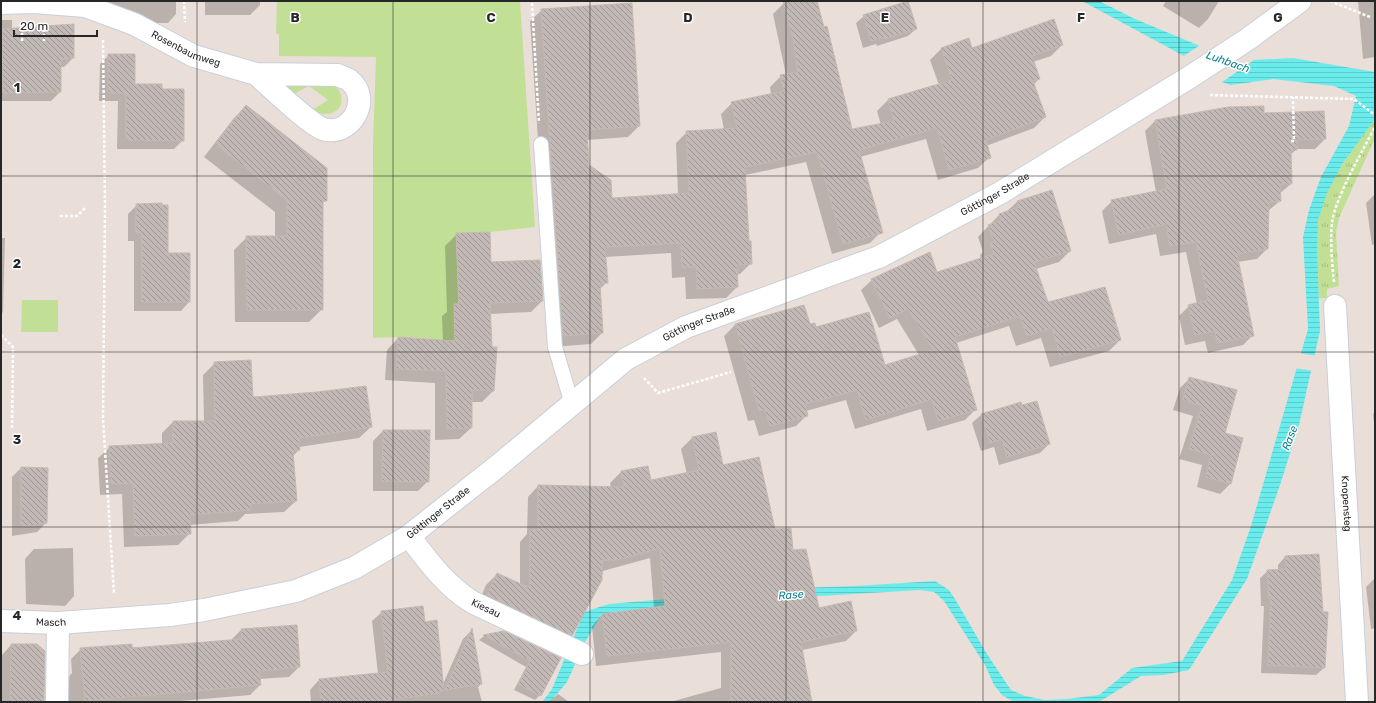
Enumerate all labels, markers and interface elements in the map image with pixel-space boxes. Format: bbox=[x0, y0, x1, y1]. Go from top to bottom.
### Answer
text: B bbox=[290, 10, 300, 25]
text: C bbox=[486, 10, 496, 25]
text: D bbox=[683, 10, 693, 25]
text: E bbox=[881, 10, 889, 25]
text: F bbox=[1077, 10, 1085, 25]
text: G bbox=[1273, 10, 1283, 25]
scale bar bbox=[14, 12, 97, 38]
text: 20 m bbox=[20, 19, 48, 33]
street label: Rosenbaumweg bbox=[149, 28, 222, 69]
water label: Luhbach bbox=[1205, 49, 1252, 76]
text: 1 bbox=[14, 80, 20, 95]
street label: Göttinger Straße bbox=[959, 170, 1032, 219]
text: 2 bbox=[13, 256, 21, 271]
street label: Göttinger Straße bbox=[661, 304, 737, 344]
water label: Rase bbox=[1279, 424, 1301, 452]
text: 3 bbox=[13, 432, 22, 447]
street label: Knopensteg bbox=[1338, 475, 1354, 532]
street label: Göttinger Straße bbox=[404, 484, 473, 542]
water label: Rase bbox=[778, 588, 804, 602]
street label: Kiesau bbox=[469, 597, 502, 620]
text: 4 bbox=[13, 608, 22, 623]
street label: Masch bbox=[36, 616, 66, 629]

